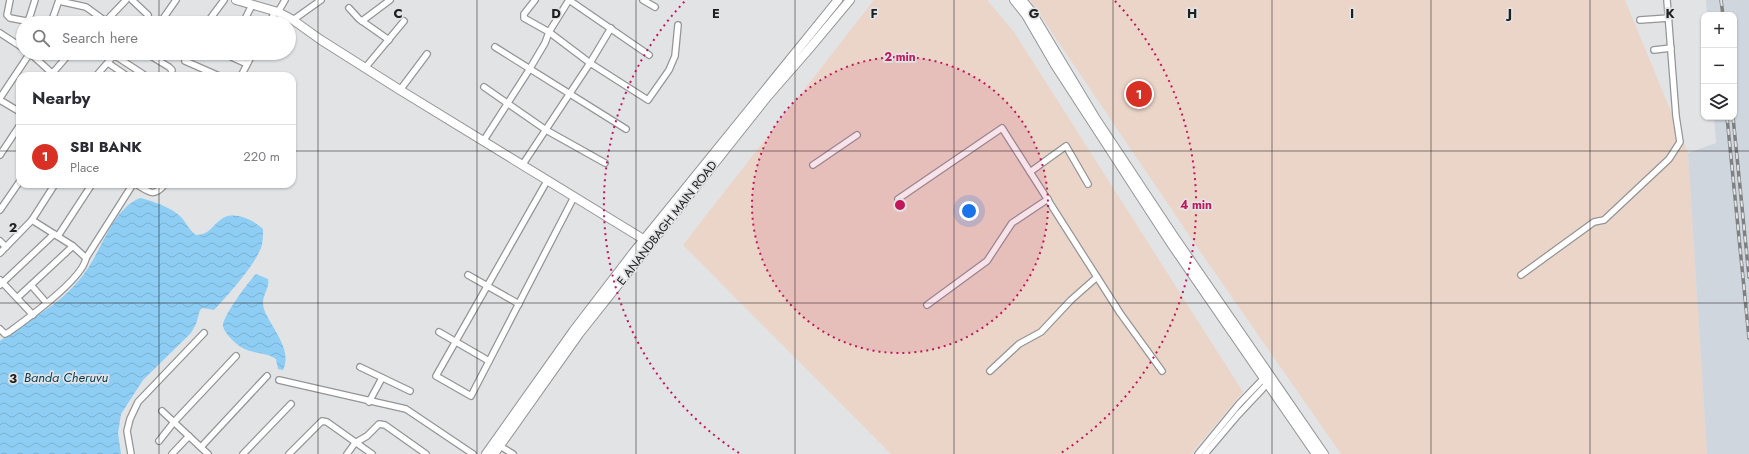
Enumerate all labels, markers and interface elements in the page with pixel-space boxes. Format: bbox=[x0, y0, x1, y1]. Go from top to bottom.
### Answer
text: C bbox=[393, 4, 403, 23]
text: D bbox=[551, 4, 561, 23]
text: E bbox=[712, 4, 720, 23]
text: F bbox=[870, 4, 878, 23]
text: G bbox=[1029, 4, 1040, 23]
text: H bbox=[1187, 4, 1197, 23]
text: I bbox=[1350, 4, 1354, 23]
text: J bbox=[1505, 4, 1512, 23]
text: K bbox=[1665, 4, 1675, 23]
map controls bbox=[1701, 12, 1737, 120]
button: + bbox=[1701, 12, 1737, 48]
search box bbox=[16, 16, 296, 60]
icon: search bbox=[30, 27, 52, 49]
text: Search here bbox=[62, 27, 138, 49]
text: 2 min bbox=[884, 48, 916, 66]
button: − bbox=[1701, 48, 1737, 84]
pin: 1 bbox=[1126, 79, 1152, 109]
button: layers bbox=[1701, 84, 1737, 120]
text: Nearby bbox=[32, 86, 90, 110]
text: SBI BANK bbox=[70, 136, 142, 158]
text: 1 bbox=[42, 147, 48, 166]
text: 220 m bbox=[243, 147, 280, 166]
street label: E ANANDBAGH MAIN ROAD bbox=[613, 157, 721, 289]
text: Place bbox=[70, 158, 99, 177]
text: 4 min bbox=[1180, 196, 1212, 214]
centre of rings bbox=[893, 198, 907, 212]
your location bbox=[959, 201, 979, 221]
text: 2 bbox=[9, 218, 17, 237]
water label: Banda Cheruvu bbox=[24, 368, 108, 387]
text: 3 bbox=[9, 369, 17, 388]

